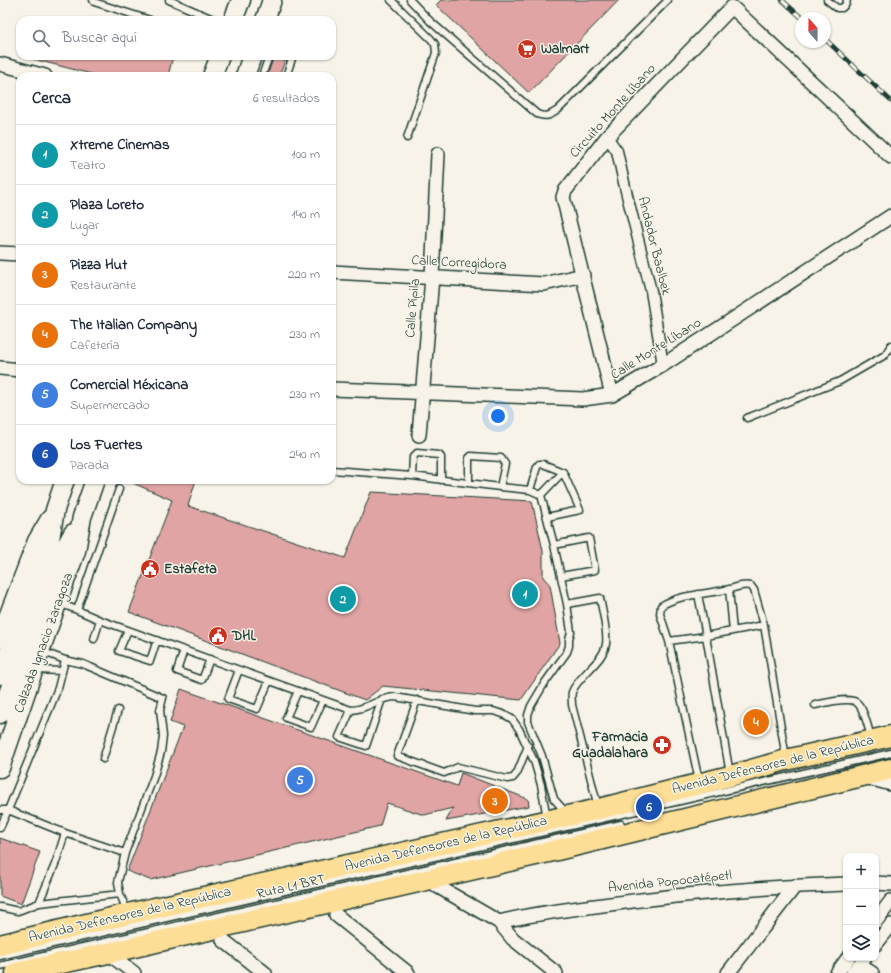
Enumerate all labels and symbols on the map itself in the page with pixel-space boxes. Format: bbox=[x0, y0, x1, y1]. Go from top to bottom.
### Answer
north arrow bbox=[795, 12, 831, 48]
supermarket icon: Walmart bbox=[516, 38, 538, 60]
place label: Walmart bbox=[541, 39, 590, 60]
street label: Circuito Monte Líbano bbox=[565, 59, 661, 163]
street label: Andador Baalbek bbox=[632, 195, 677, 298]
street label: Calle Corregidora bbox=[411, 250, 507, 277]
street label: Calle Pípila bbox=[400, 277, 426, 339]
street label: Calle Monte Líbano bbox=[606, 313, 706, 385]
your location bbox=[488, 406, 508, 426]
public building icon: Estafeta bbox=[139, 558, 161, 580]
place label: Estafeta bbox=[164, 559, 217, 580]
street label: Calzada Ignacio Zaragoza bbox=[9, 570, 80, 716]
pin: 1 bbox=[512, 579, 538, 609]
pin: 2 bbox=[330, 584, 356, 614]
public building icon: DHL bbox=[207, 625, 229, 647]
place label: DHL bbox=[231, 626, 256, 647]
pin: 4 bbox=[743, 707, 769, 737]
place label: Farmacia Guadalahara bbox=[572, 727, 648, 764]
street label: Avenida Defensores de la República bbox=[670, 730, 876, 800]
pharmacy icon: Farmacia Guadalahara bbox=[651, 734, 673, 756]
pin: 5 bbox=[287, 765, 313, 795]
pin: 3 bbox=[482, 786, 508, 816]
pin: 6 bbox=[636, 792, 662, 822]
street label: Avenida Defensores de la República bbox=[343, 810, 549, 878]
street label: Avenida Popocatépetl bbox=[607, 865, 733, 899]
street label: Ruta L1 BRT bbox=[255, 869, 327, 905]
street label: Avenida Defensores de la República bbox=[27, 881, 233, 949]

